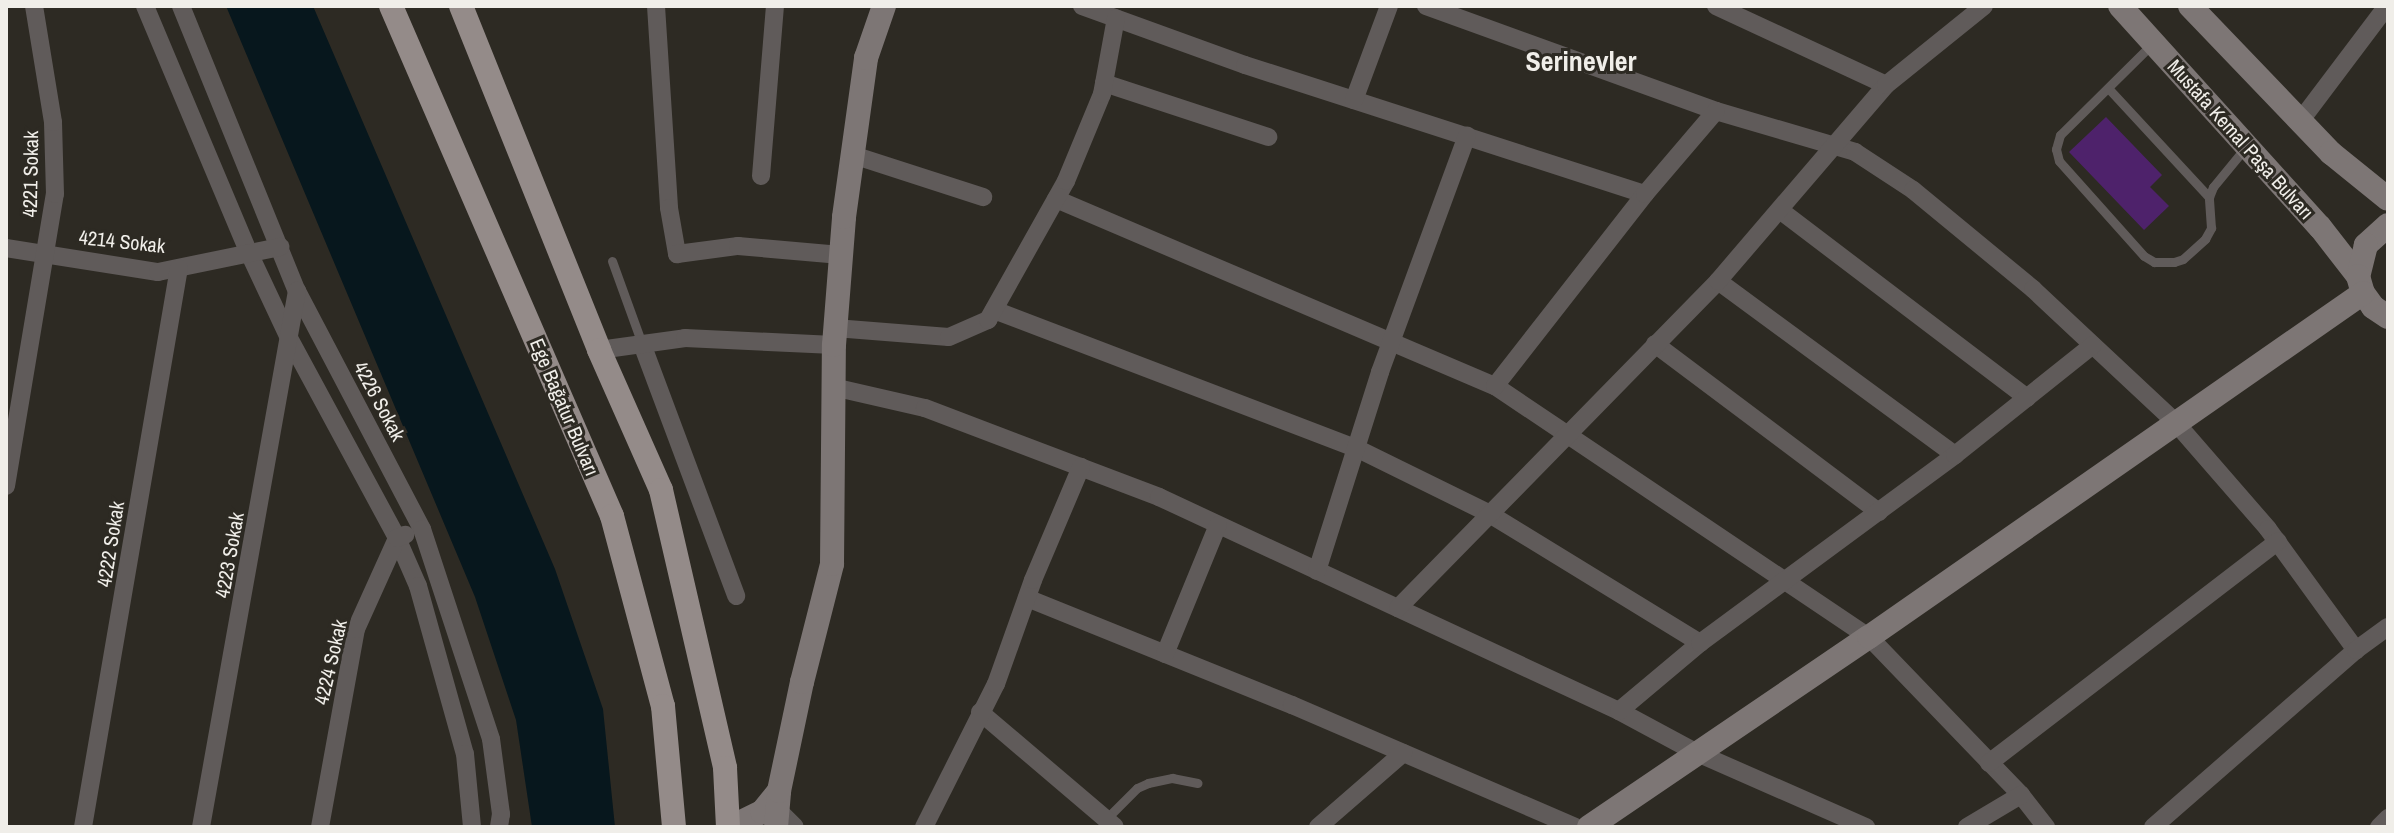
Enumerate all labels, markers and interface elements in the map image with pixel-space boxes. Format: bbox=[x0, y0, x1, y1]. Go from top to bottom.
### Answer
district label: Serinevler bbox=[1525, 44, 1637, 78]
street label: Mustafa Kemal Paşa Bulvarı bbox=[2163, 54, 2319, 224]
street label: 4221 Sokak bbox=[17, 130, 43, 218]
street label: 4214 Sokak bbox=[78, 225, 166, 257]
street label: Ege Bağatur Bulvarı bbox=[525, 335, 605, 479]
street label: 4226 Sokak bbox=[349, 357, 411, 445]
street label: 4222 Sokak bbox=[91, 499, 129, 589]
street label: 4223 Sokak bbox=[210, 510, 248, 600]
street label: 4224 Sokak bbox=[309, 617, 351, 707]

